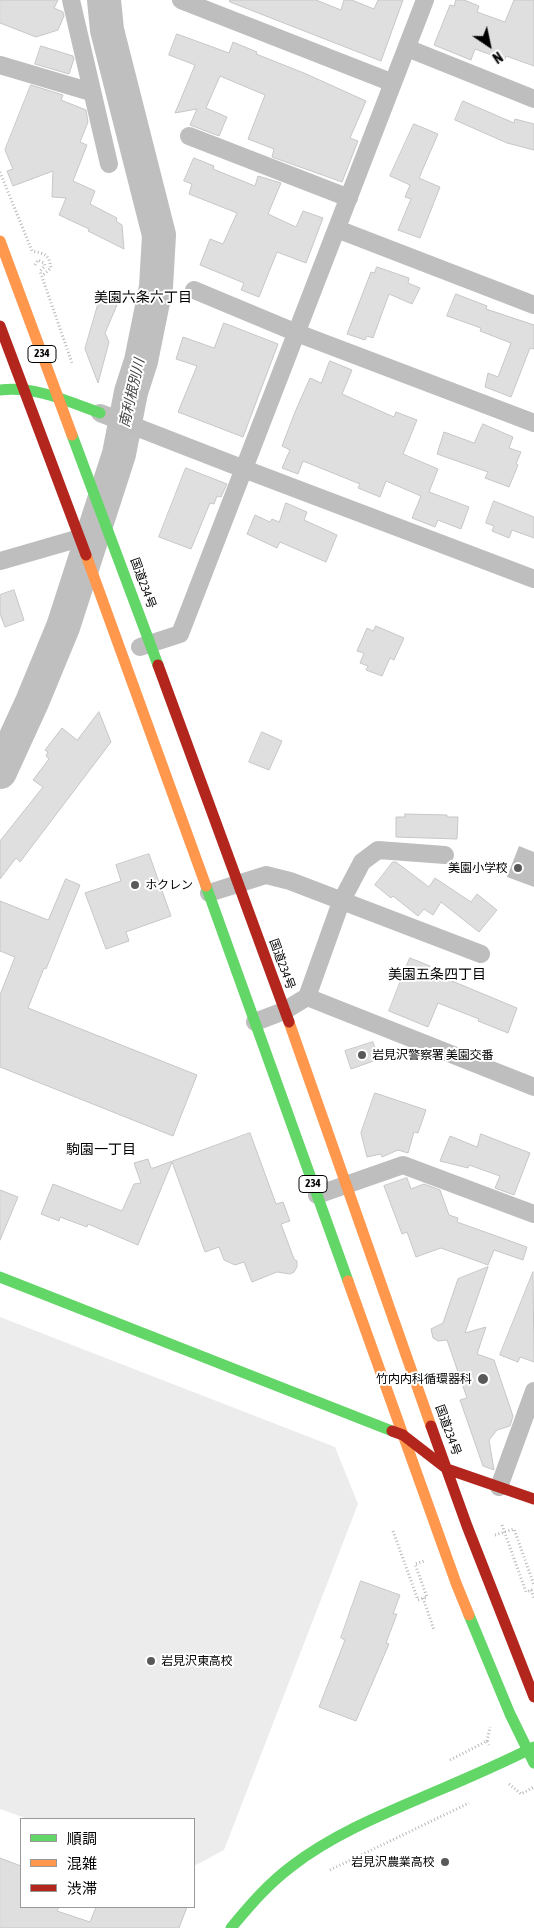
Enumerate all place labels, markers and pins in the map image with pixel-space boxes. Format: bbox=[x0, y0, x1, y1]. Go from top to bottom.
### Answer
place label: 美園小学校 bbox=[448, 861, 508, 875]
marker: 美園小学校 bbox=[512, 862, 524, 874]
place label: ホクレン bbox=[145, 878, 193, 892]
marker: ホクレン bbox=[129, 879, 141, 891]
place label: 岩見沢警察署 美園交番 bbox=[372, 1048, 494, 1062]
marker: 岩見沢警察署 美園交番 bbox=[356, 1049, 368, 1061]
place label: 竹内内科循環器科 bbox=[376, 1372, 472, 1386]
marker: 竹内内科循環器科 bbox=[476, 1372, 490, 1386]
place label: 岩見沢東高校 bbox=[161, 1654, 233, 1668]
marker: 岩見沢東高校 bbox=[145, 1655, 157, 1667]
place label: 岩見沢農業高校 bbox=[351, 1855, 435, 1869]
marker: 岩見沢農業高校 bbox=[439, 1856, 451, 1868]

